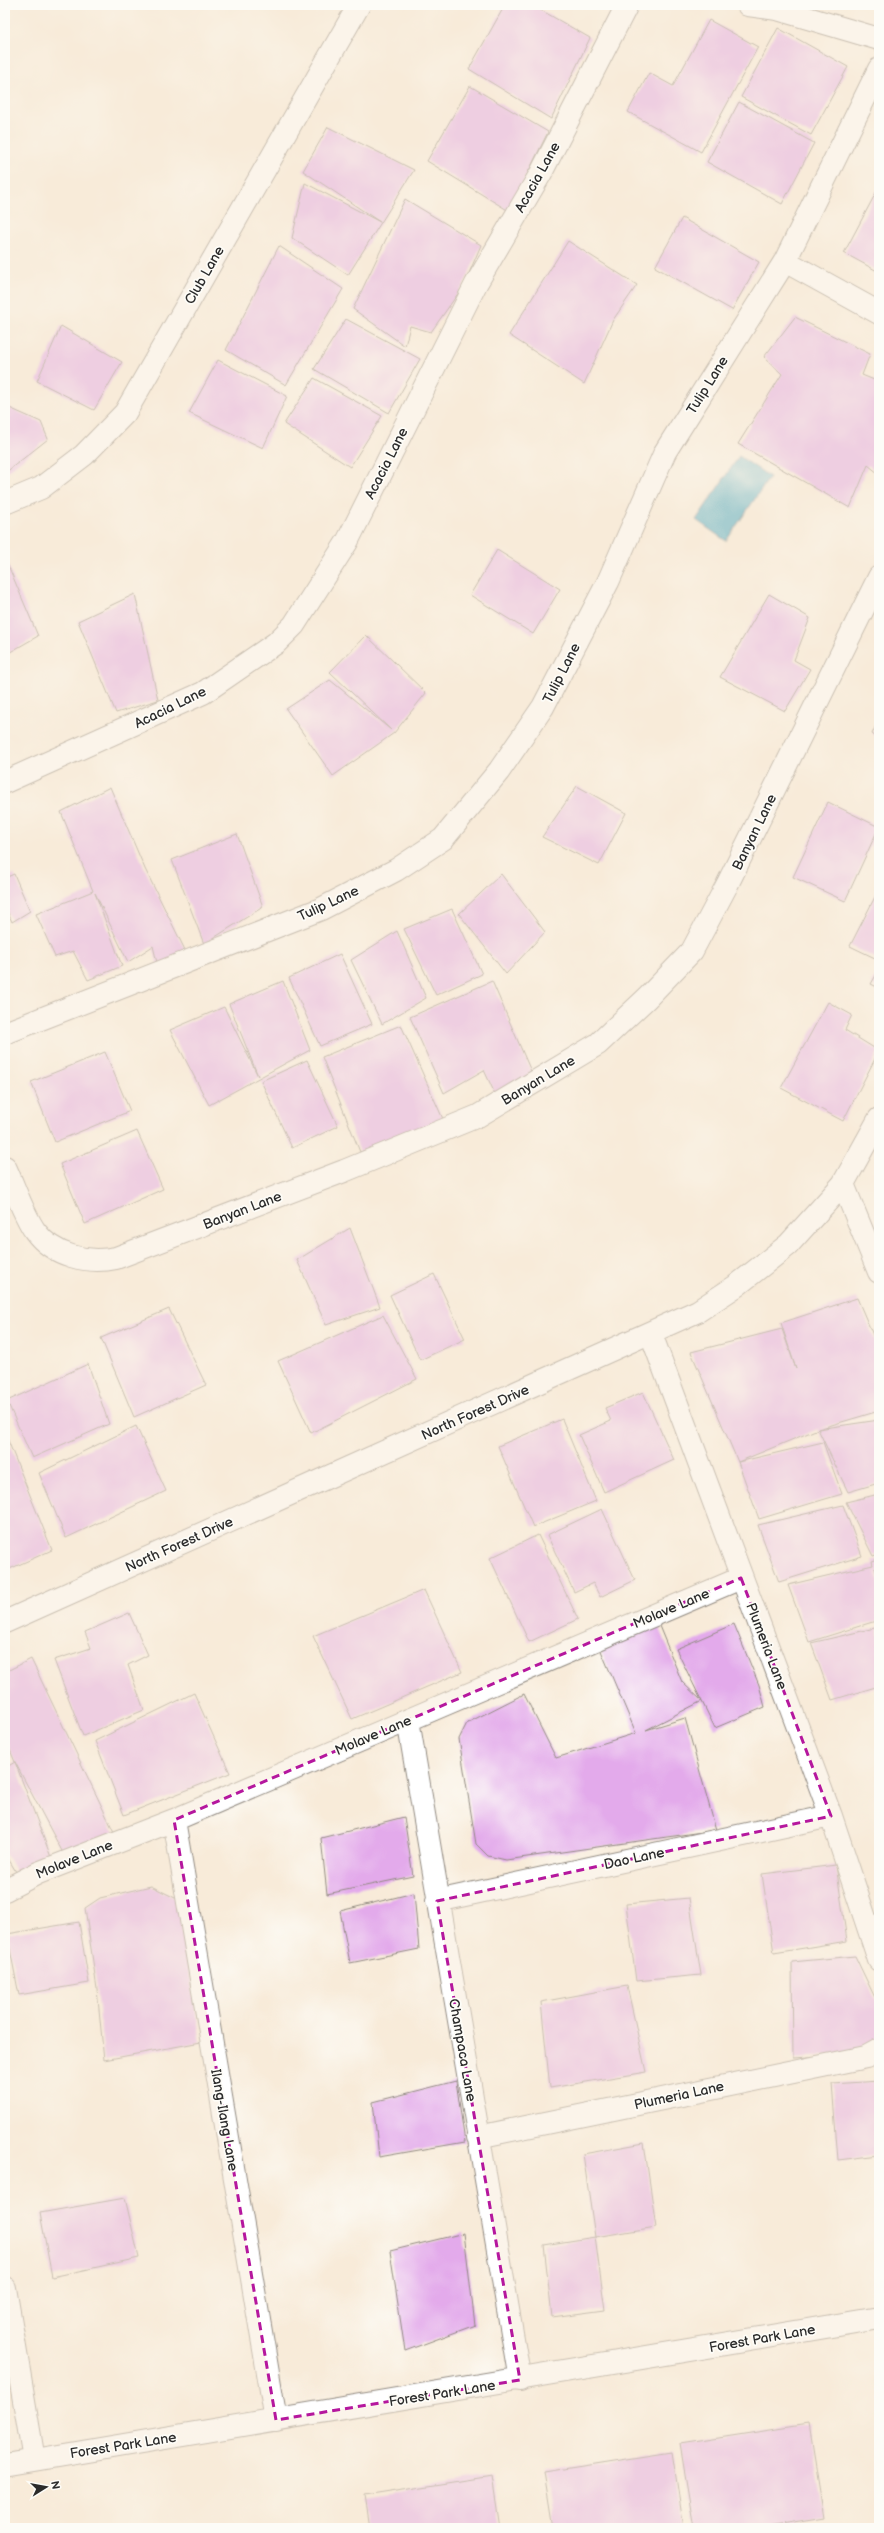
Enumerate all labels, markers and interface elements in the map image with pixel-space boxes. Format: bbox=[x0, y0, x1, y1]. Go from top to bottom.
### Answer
street label: Acacia Lane bbox=[511, 139, 564, 215]
street label: Club Lane bbox=[181, 243, 228, 307]
street label: Tulip Lane bbox=[683, 353, 732, 417]
street label: Acacia Lane bbox=[361, 425, 412, 502]
street label: Tulip Lane bbox=[539, 640, 584, 706]
street label: Acacia Lane bbox=[132, 683, 209, 732]
street label: Banyan Lane bbox=[729, 791, 780, 873]
street label: Tulip Lane bbox=[295, 882, 361, 925]
street label: Banyan Lane bbox=[498, 1052, 578, 1109]
street label: Banyan Lane bbox=[201, 1188, 284, 1233]
street label: North Forest Drive bbox=[419, 1381, 532, 1444]
street label: North Forest Drive bbox=[123, 1513, 236, 1576]
street label: Molave Lane bbox=[630, 1585, 712, 1632]
street label: Plumeria Lane bbox=[742, 1600, 791, 1692]
street label: Molave Lane bbox=[332, 1712, 414, 1759]
street label: Molave Lane bbox=[33, 1836, 115, 1883]
street label: Dao Lane bbox=[602, 1844, 666, 1873]
street label: Champaca Lane bbox=[445, 1997, 480, 2103]
street label: Ilang-Ilang Lane bbox=[207, 2068, 242, 2172]
street label: Plumeria Lane bbox=[633, 2078, 726, 2113]
street label: Forest Park Lane bbox=[708, 2321, 817, 2356]
street label: Forest Park Lane bbox=[388, 2377, 497, 2410]
street label: Forest Park Lane bbox=[69, 2429, 178, 2462]
north arrow bbox=[26, 2467, 66, 2507]
text: N bbox=[48, 2480, 62, 2490]

